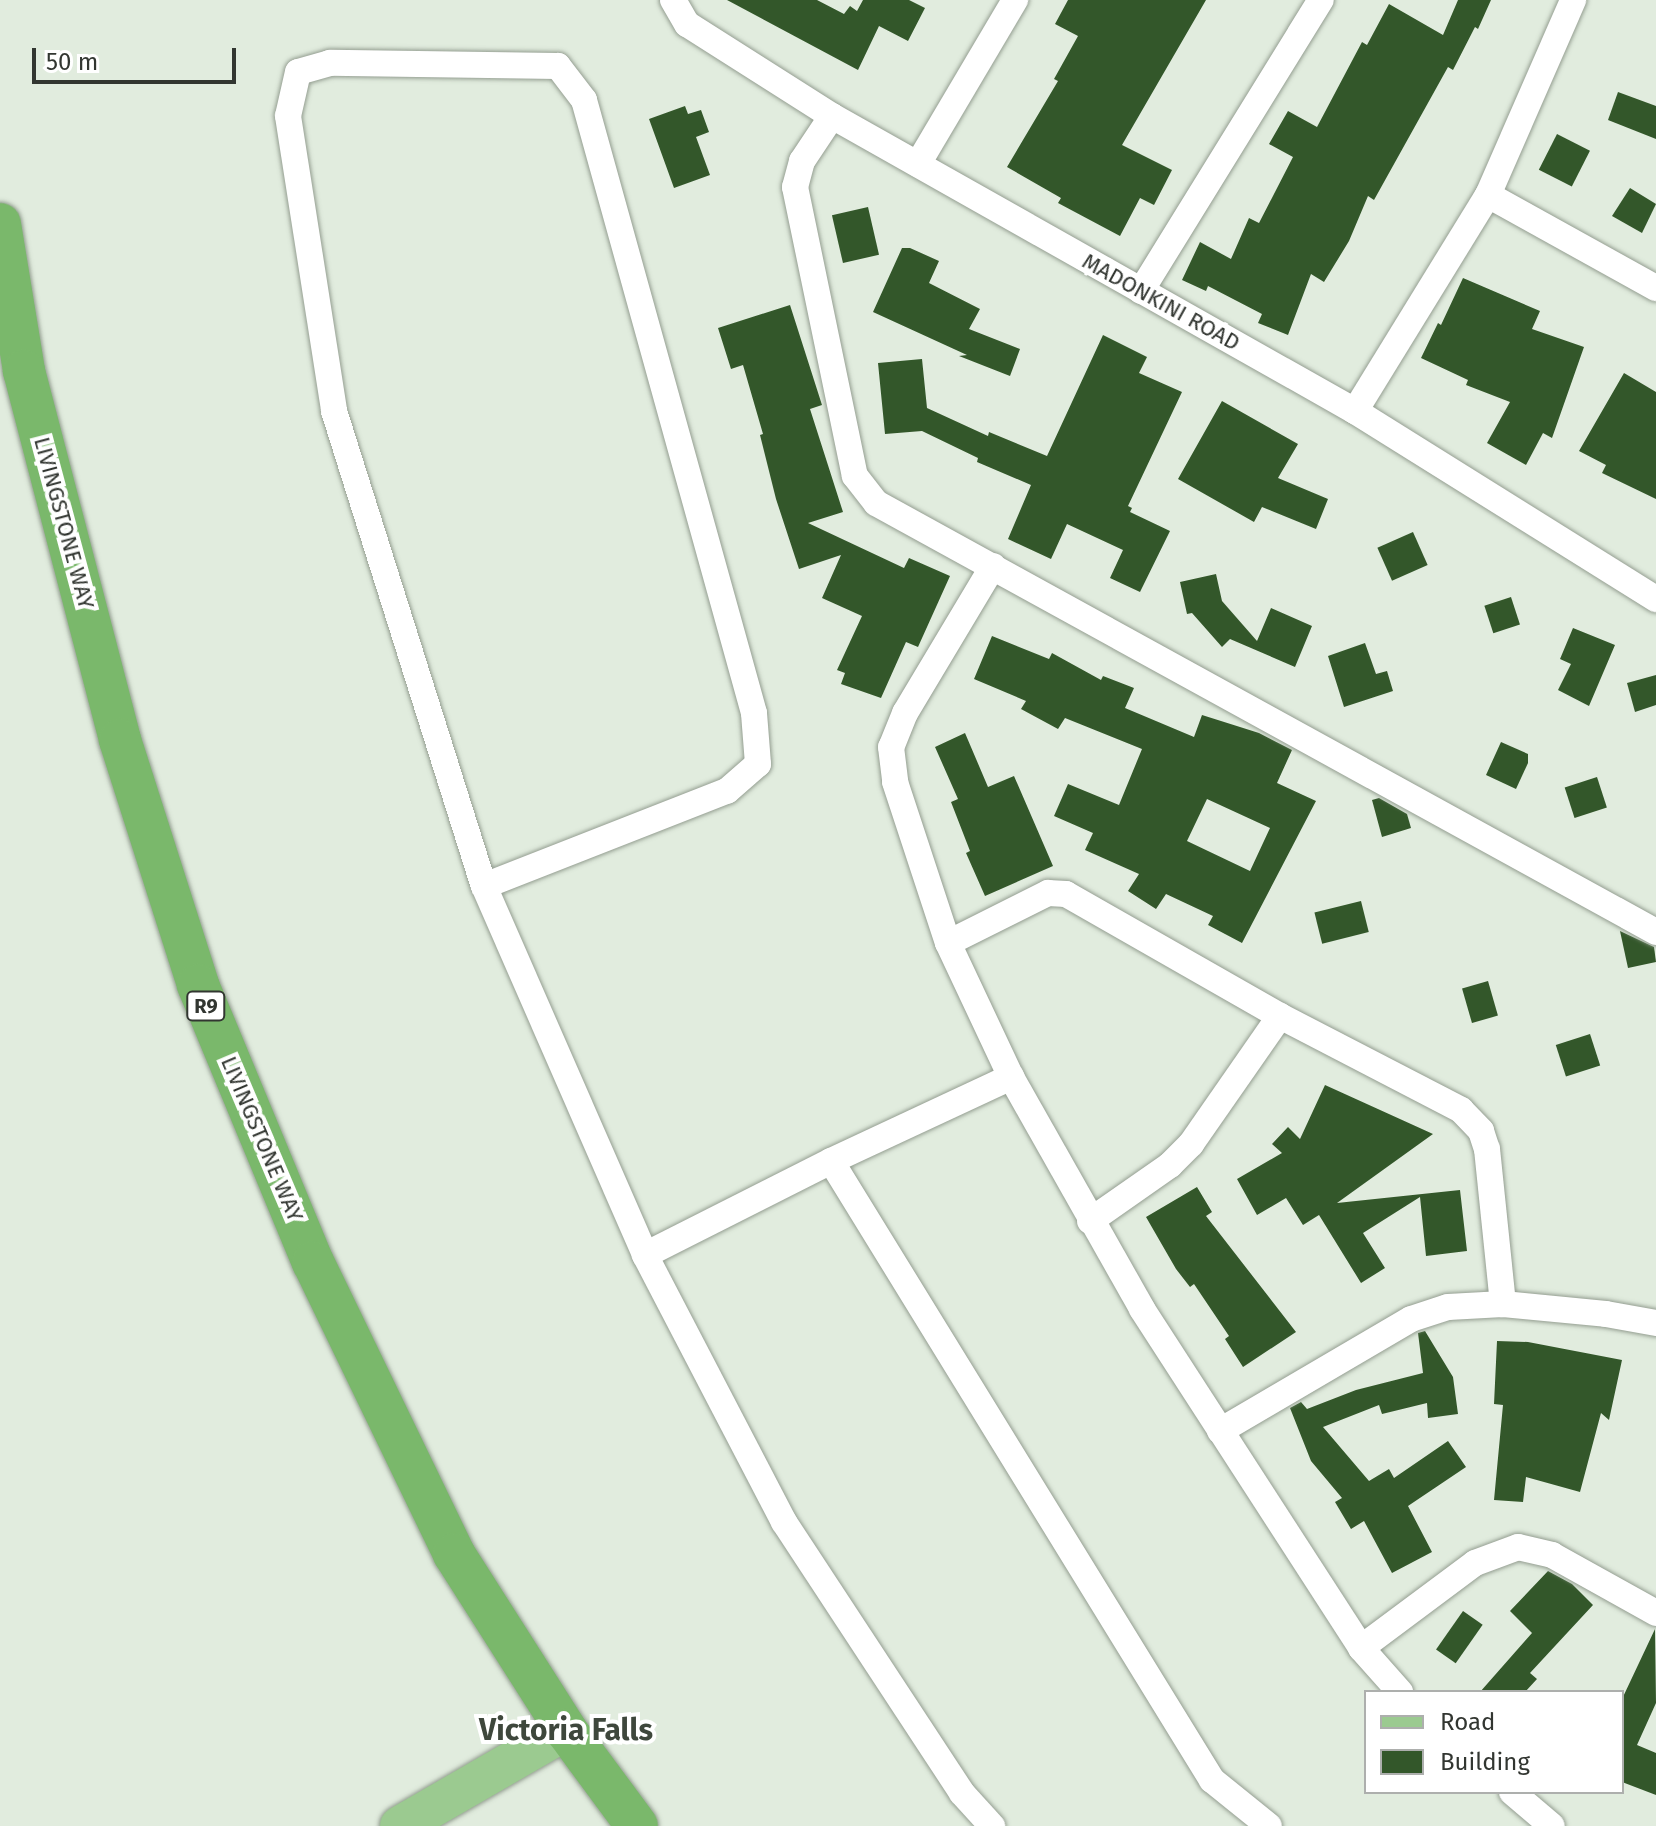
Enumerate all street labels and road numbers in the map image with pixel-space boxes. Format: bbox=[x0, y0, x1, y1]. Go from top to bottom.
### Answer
street label: MADONKINI ROAD bbox=[1078, 248, 1244, 356]
street label: LIVINGSTONE WAY bbox=[28, 434, 100, 612]
road number: R9 bbox=[186, 990, 226, 1022]
street label: LIVINGSTONE WAY bbox=[215, 1052, 309, 1226]

